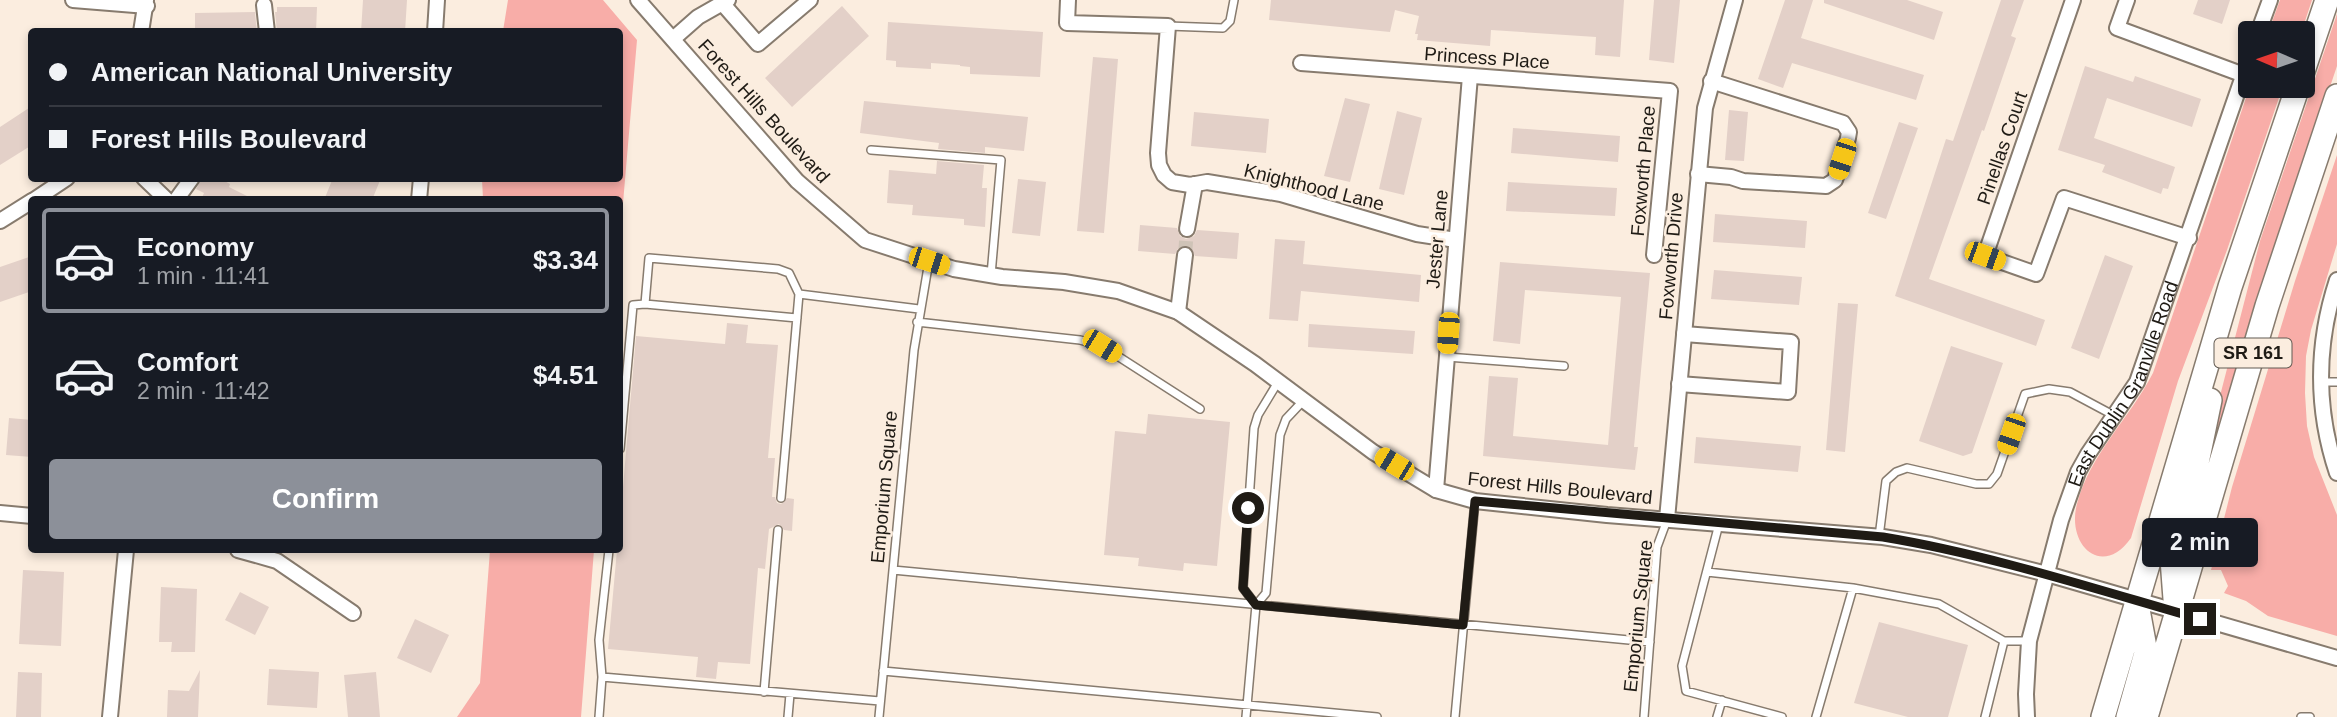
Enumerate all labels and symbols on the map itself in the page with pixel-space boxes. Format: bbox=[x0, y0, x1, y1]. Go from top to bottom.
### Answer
north arrow bbox=[2238, 21, 2315, 98]
street label: Forest Hills Boulevard bbox=[694, 35, 834, 187]
street label: Princess Place bbox=[1424, 43, 1550, 73]
street label: Pinellas Court bbox=[1973, 88, 2031, 207]
street label: Foxworth Place bbox=[1627, 105, 1659, 237]
car bbox=[1826, 136, 1859, 182]
street label: Knighthood Lane bbox=[1242, 159, 1386, 215]
street label: Jester Lane bbox=[1422, 189, 1452, 289]
street label: Foxworth Drive bbox=[1655, 191, 1687, 321]
car bbox=[1962, 239, 2009, 273]
car bbox=[906, 245, 953, 277]
street label: East Dublin Granville Road bbox=[2063, 278, 2182, 489]
car bbox=[1437, 311, 1460, 355]
car bbox=[1079, 326, 1126, 366]
road number: SR 161 bbox=[2214, 338, 2292, 368]
street label: Emporium Square bbox=[867, 410, 901, 564]
car bbox=[1995, 411, 2028, 457]
car bbox=[1371, 444, 1418, 484]
street label: Forest Hills Boulevard bbox=[1466, 468, 1654, 508]
route start bbox=[1232, 492, 1264, 524]
callout: 2 min bbox=[2142, 518, 2258, 566]
street label: Emporium Square bbox=[1620, 539, 1656, 693]
route end bbox=[2184, 603, 2216, 635]

